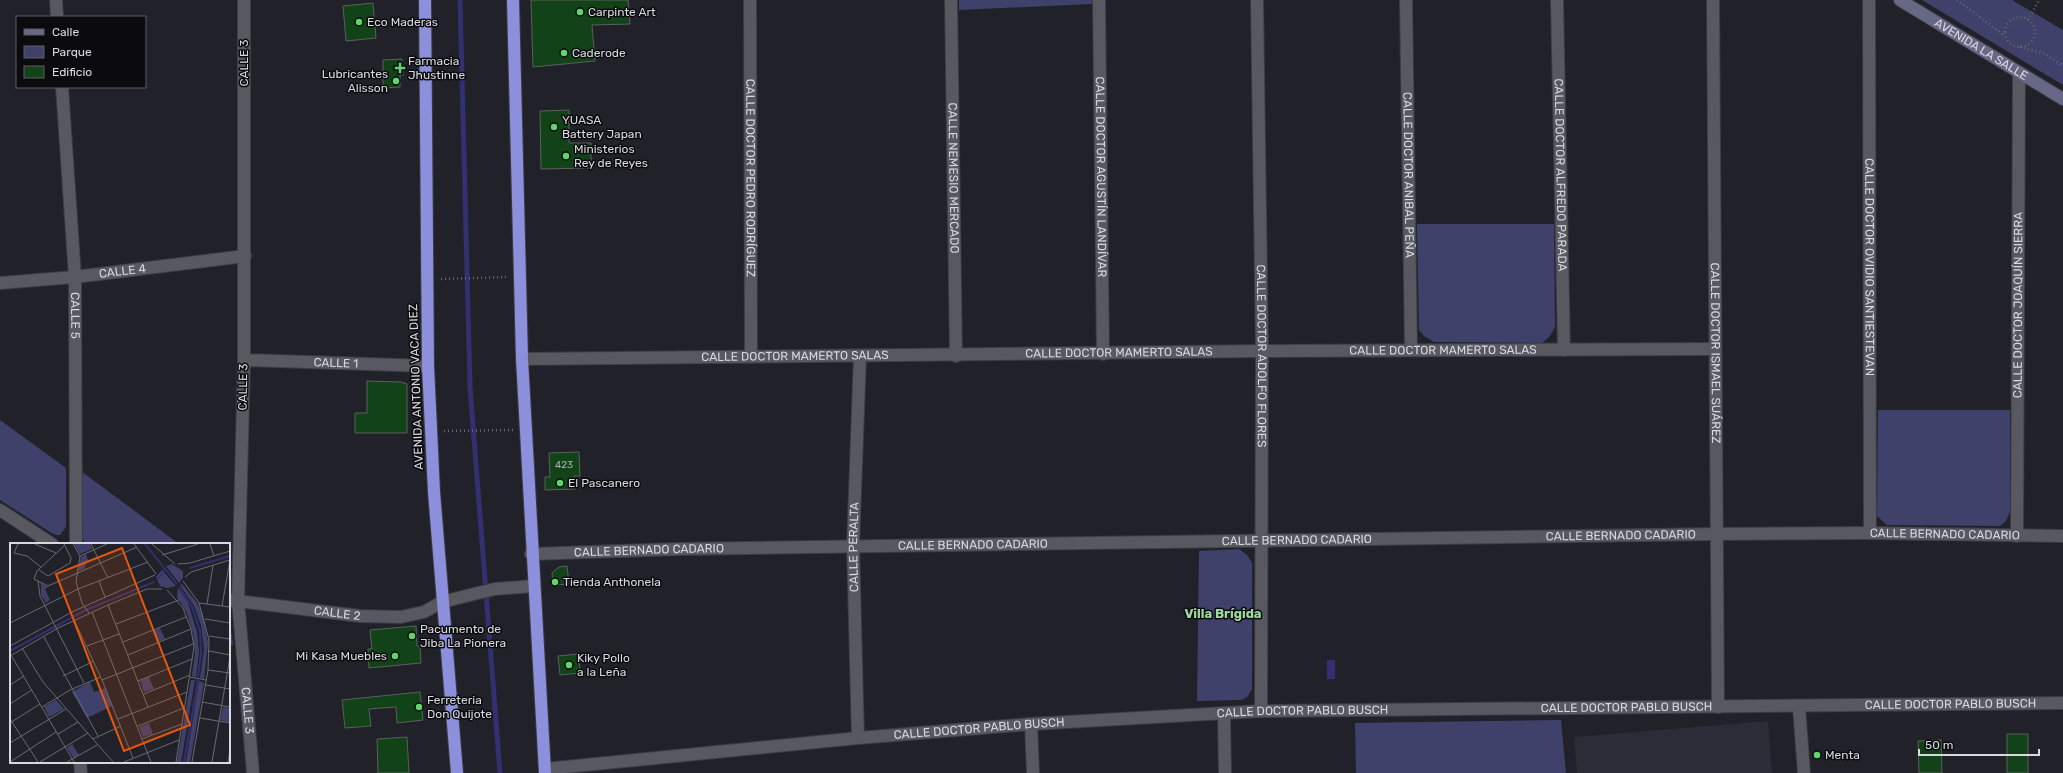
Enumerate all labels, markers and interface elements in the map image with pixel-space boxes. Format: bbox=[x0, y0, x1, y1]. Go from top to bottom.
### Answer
place label: Carpinte Art bbox=[588, 5, 656, 19]
marker: Carpinte Art bbox=[575, 7, 585, 17]
place label: Eco Maderas bbox=[367, 15, 438, 29]
legend bbox=[16, 16, 146, 88]
street label: AVENIDA LA SALLE bbox=[1932, 16, 2030, 83]
marker: Eco Maderas bbox=[354, 17, 364, 27]
text: Calle bbox=[52, 25, 79, 39]
street label: CALLE 3 bbox=[237, 40, 251, 86]
text: Parque bbox=[52, 45, 92, 59]
place label: Caderode bbox=[572, 46, 626, 60]
marker: Caderode bbox=[559, 48, 569, 58]
place label: Farmacia Jhustinne bbox=[408, 54, 465, 82]
marker: Farmacia Jhustinne bbox=[395, 63, 405, 73]
text: Edificio bbox=[52, 65, 92, 79]
place label: Lubricantes Alisson bbox=[322, 67, 388, 95]
marker: Lubricantes Alisson bbox=[391, 76, 401, 86]
street label: CALLE DOCTOR AGUSTÍN LANDÍVAR bbox=[1093, 76, 1109, 278]
street label: CALLE DOCTOR ALFREDO PARADA bbox=[1552, 78, 1569, 272]
street label: CALLE DOCTOR PEDRO RODRÍGUEZ bbox=[743, 79, 758, 277]
street label: CALLE DOCTOR ANIBAL PEÑA bbox=[1400, 92, 1417, 258]
street label: CALLE NEMESIO MERCADO bbox=[945, 102, 962, 254]
place label: YUASA Battery Japan bbox=[562, 113, 642, 141]
marker: YUASA Battery Japan bbox=[549, 122, 559, 132]
place label: Ministerios Rey de Reyes bbox=[574, 142, 648, 170]
marker: Ministerios Rey de Reyes bbox=[561, 151, 571, 161]
street label: CALLE DOCTOR OVIDIO SANTIESTEVAN bbox=[1862, 158, 1877, 376]
street label: CALLE DOCTOR JOAQUÍN SIERRA bbox=[2011, 212, 2025, 398]
street label: CALLE 4 bbox=[98, 261, 147, 281]
street label: CALLE DOCTOR ISMAEL SUÁREZ bbox=[1708, 262, 1723, 444]
street label: CALLE DOCTOR ADOLFO FLORES bbox=[1254, 264, 1269, 448]
street label: CALLE 5 bbox=[68, 292, 82, 339]
street label: AVENIDA ANTONIO VACA DIEZ bbox=[406, 304, 426, 470]
street label: CALLE DOCTOR MAMERTO SALAS bbox=[1349, 343, 1537, 358]
street label: CALLE DOCTOR MAMERTO SALAS bbox=[1025, 345, 1213, 361]
street label: CALLE DOCTOR MAMERTO SALAS bbox=[701, 348, 889, 364]
street label: CALLE 1 bbox=[313, 355, 359, 371]
street label: CALLE 3 bbox=[236, 363, 250, 411]
house number: 423 bbox=[555, 459, 573, 471]
place label: El Pascanero bbox=[568, 476, 640, 490]
marker: El Pascanero bbox=[555, 478, 565, 488]
street label: CALLE PERALTA bbox=[846, 502, 862, 592]
street label: CALLE BERNADO CADARIO bbox=[1870, 526, 2020, 542]
street label: CALLE BERNADO CADARIO bbox=[1546, 527, 1696, 543]
street label: CALLE BERNADO CADARIO bbox=[1222, 532, 1372, 548]
street label: CALLE BERNADO CADARIO bbox=[898, 537, 1048, 553]
street label: CALLE BERNADO CADARIO bbox=[574, 541, 724, 560]
inset map bbox=[10, 543, 230, 763]
place label: Tienda Anthonela bbox=[563, 575, 661, 589]
marker: Tienda Anthonela bbox=[550, 577, 560, 587]
street label: CALLE 2 bbox=[313, 603, 361, 623]
district label: Villa Brígida bbox=[1184, 606, 1262, 621]
place label: Pacumento de Jiba La Pionera bbox=[420, 622, 506, 650]
marker: Pacumento de Jiba La Pionera bbox=[407, 631, 417, 641]
place label: Mi Kasa Muebles bbox=[296, 649, 387, 663]
marker: Mi Kasa Muebles bbox=[390, 651, 400, 661]
place label: Kiky Pollo a la Leña bbox=[577, 651, 630, 679]
marker: Kiky Pollo a la Leña bbox=[564, 660, 574, 670]
street label: CALLE 3 bbox=[239, 687, 257, 735]
place label: Ferreteria Don Quijote bbox=[427, 693, 492, 721]
street label: CALLE DOCTOR PABLO BUSCH bbox=[1865, 696, 2036, 712]
street label: CALLE DOCTOR PABLO BUSCH bbox=[1541, 699, 1712, 715]
marker: Ferreteria Don Quijote bbox=[414, 702, 424, 712]
street label: CALLE DOCTOR PABLO BUSCH bbox=[1217, 703, 1388, 720]
street label: CALLE DOCTOR PABLO BUSCH bbox=[893, 715, 1065, 742]
scale bar bbox=[1919, 731, 2039, 757]
text: 50 m bbox=[1925, 738, 1953, 752]
place label: Menta bbox=[1825, 748, 1860, 762]
marker: Menta bbox=[1812, 750, 1822, 760]

